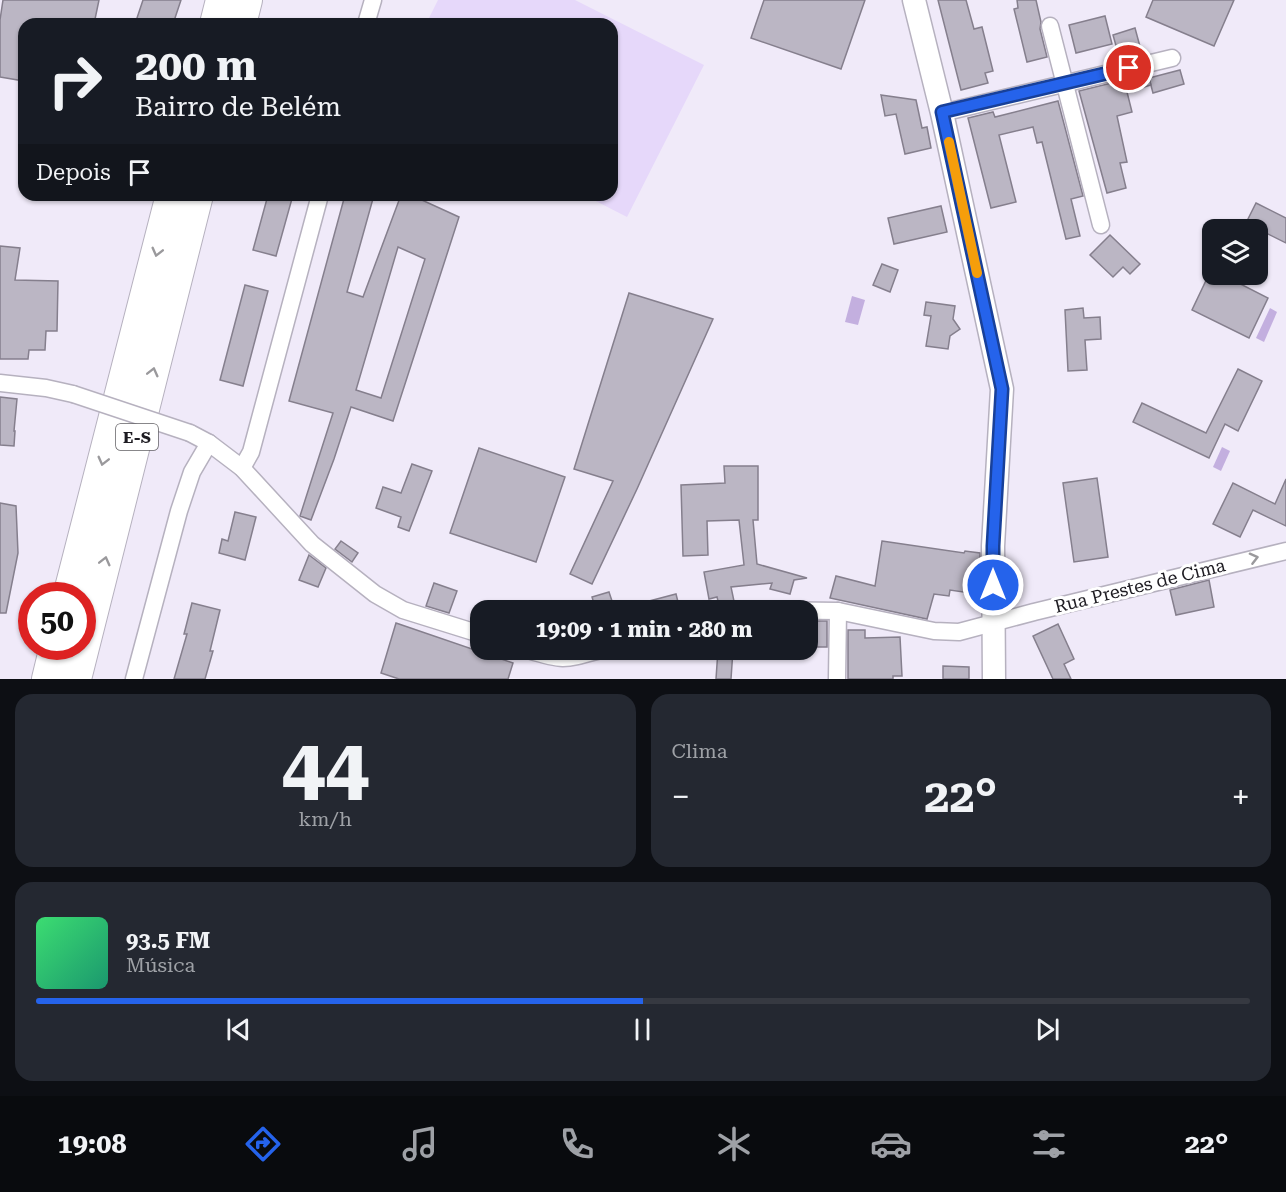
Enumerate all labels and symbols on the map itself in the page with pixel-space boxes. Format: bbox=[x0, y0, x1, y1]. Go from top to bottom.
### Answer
pin bbox=[1103, 42, 1154, 93]
one-way arrow bbox=[151, 246, 164, 256]
one-way arrow bbox=[146, 367, 158, 378]
road number: E-S bbox=[116, 424, 158, 450]
one-way arrow bbox=[97, 456, 110, 466]
position arrow bbox=[961, 553, 1025, 617]
one-way arrow bbox=[1249, 553, 1259, 566]
street label: Rua Prestes de Cima bbox=[1052, 554, 1228, 617]
one-way arrow bbox=[98, 556, 111, 566]
speed limit sign: 50 bbox=[18, 582, 96, 660]

